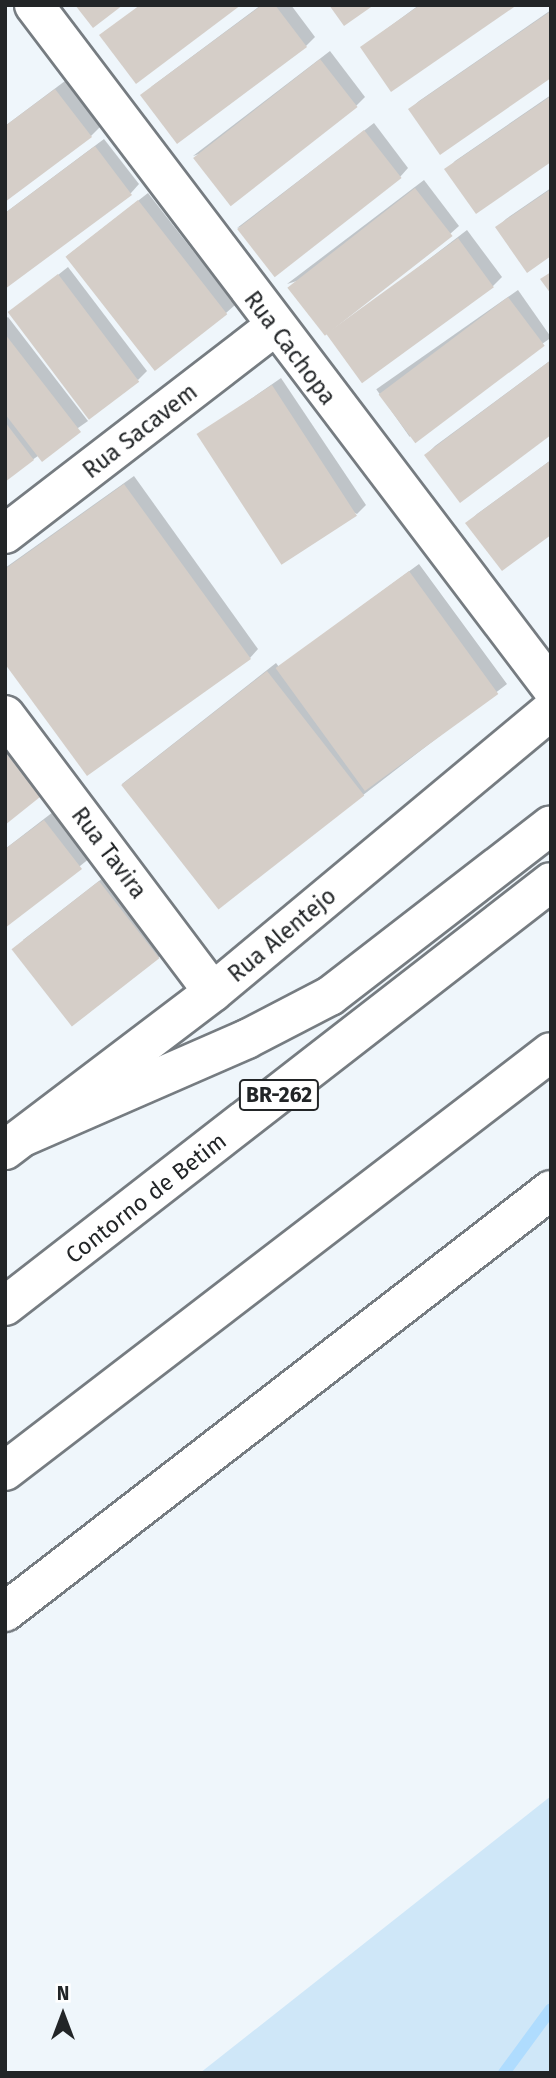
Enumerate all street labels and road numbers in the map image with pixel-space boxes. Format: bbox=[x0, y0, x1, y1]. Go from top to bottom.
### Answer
street label: Rua Cachopa bbox=[238, 286, 342, 410]
street label: Rua Sacavem bbox=[77, 378, 203, 484]
street label: Rua Tavira bbox=[66, 802, 152, 904]
street label: Rua Alentejo bbox=[223, 882, 341, 988]
road number: BR-262 bbox=[239, 1078, 319, 1112]
street label: Contorno de Betim bbox=[60, 1127, 232, 1269]

